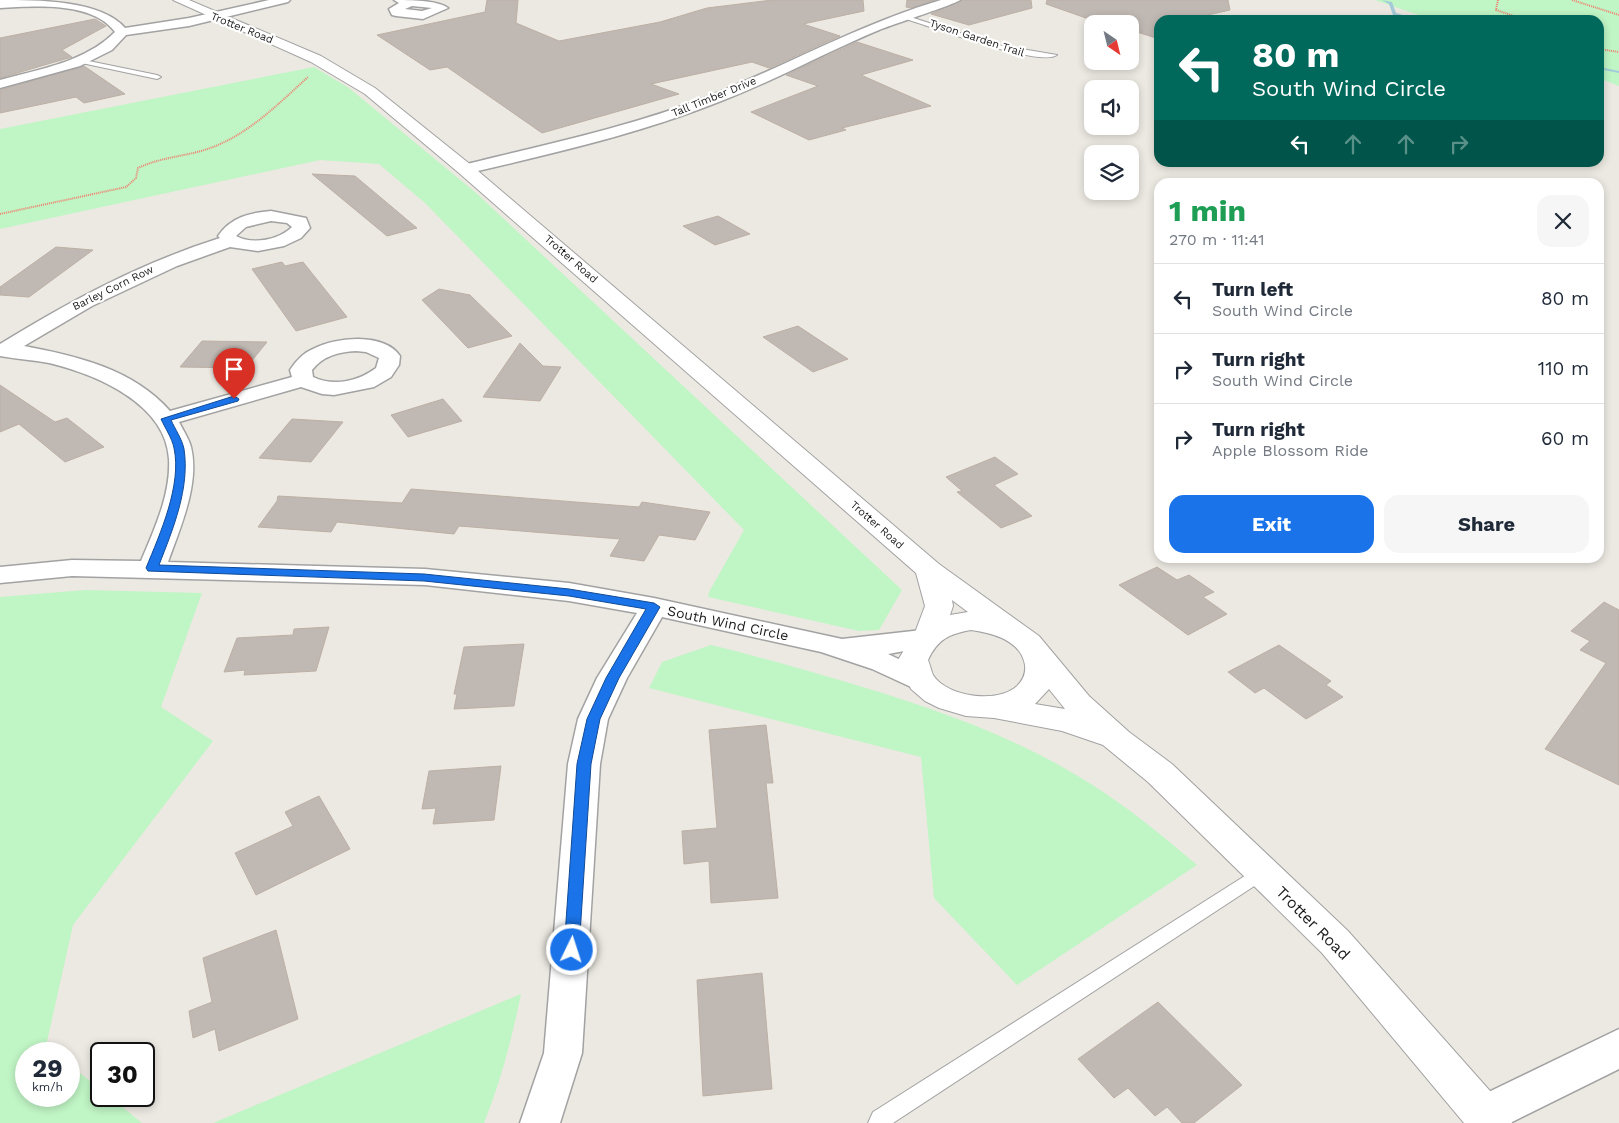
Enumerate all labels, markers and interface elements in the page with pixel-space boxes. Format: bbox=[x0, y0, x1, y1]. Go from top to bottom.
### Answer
street label: Trotter Road bbox=[209, 10, 275, 46]
north arrow bbox=[1084, 15, 1139, 70]
map controls bbox=[1084, 15, 1139, 200]
street label: Tyson Garden Trail bbox=[928, 17, 1027, 60]
text: 80 m bbox=[1252, 34, 1339, 76]
icon: left bbox=[1169, 35, 1234, 100]
street label: Tall Timber Drive bbox=[670, 74, 758, 120]
text: South Wind Circle bbox=[1252, 76, 1446, 101]
button: sound bbox=[1084, 80, 1139, 135]
icon: left bbox=[1286, 130, 1314, 158]
icon: ahead bbox=[1339, 130, 1367, 158]
icon: ahead bbox=[1392, 130, 1420, 158]
icon: right bbox=[1445, 130, 1473, 158]
button: layers bbox=[1084, 145, 1139, 200]
text: 1 min bbox=[1169, 193, 1246, 228]
button: close bbox=[1537, 195, 1589, 247]
text: 270 m · 11:41 bbox=[1169, 230, 1265, 249]
street label: Trotter Road bbox=[542, 232, 600, 286]
street label: Barley Corn Row bbox=[70, 263, 156, 313]
text: Turn left bbox=[1212, 278, 1293, 301]
icon: left bbox=[1169, 285, 1197, 313]
text: 80 m bbox=[1541, 287, 1589, 310]
text: South Wind Circle bbox=[1212, 301, 1353, 320]
pin bbox=[213, 348, 255, 399]
text: Turn right bbox=[1212, 348, 1305, 371]
icon: arrive bbox=[220, 355, 248, 383]
icon: right bbox=[1169, 355, 1197, 383]
text: 110 m bbox=[1538, 357, 1589, 380]
text: South Wind Circle bbox=[1212, 371, 1353, 390]
text: Turn right bbox=[1212, 418, 1305, 441]
icon: right bbox=[1169, 425, 1197, 453]
text: 60 m bbox=[1541, 427, 1589, 450]
text: Apple Blossom Ride bbox=[1212, 441, 1368, 460]
button: Exit bbox=[1169, 495, 1374, 553]
button: Share bbox=[1384, 495, 1589, 553]
street label: Trotter Road bbox=[848, 498, 906, 552]
street label: South Wind Circle bbox=[666, 602, 790, 644]
street label: Trotter Road bbox=[1272, 882, 1354, 964]
position arrow bbox=[545, 923, 597, 975]
speed limit sign: 30 bbox=[90, 1042, 155, 1107]
text: 29 bbox=[32, 1054, 63, 1083]
text: km/h bbox=[32, 1080, 63, 1094]

